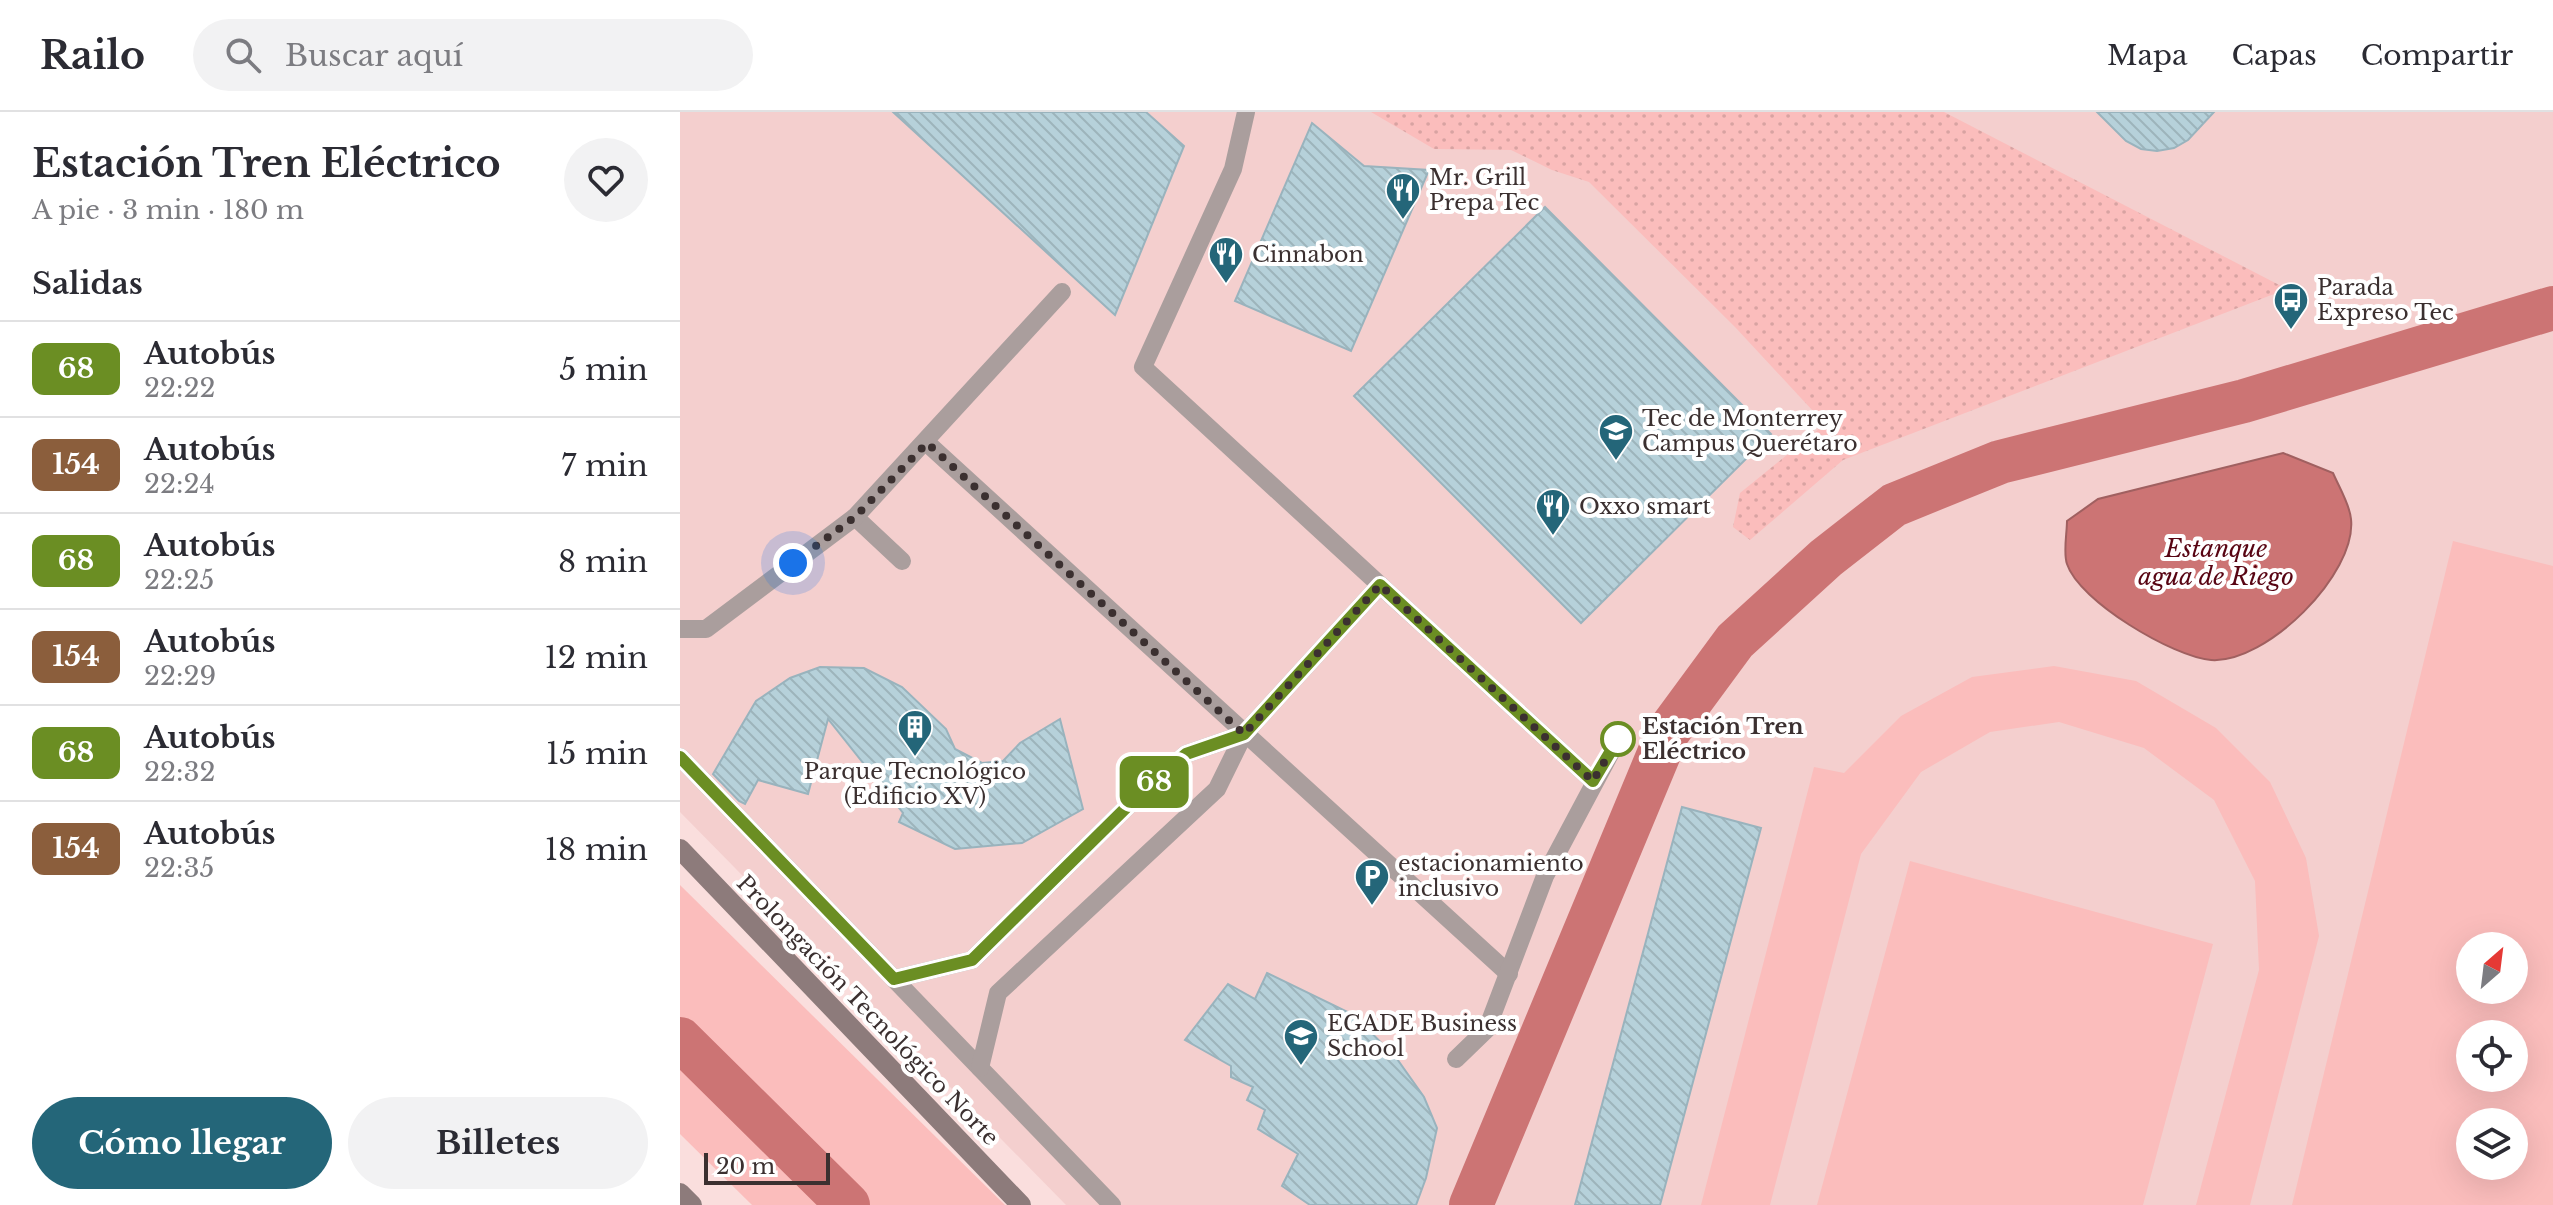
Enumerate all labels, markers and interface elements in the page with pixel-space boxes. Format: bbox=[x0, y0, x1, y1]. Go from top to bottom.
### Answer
search box bbox=[193, 19, 753, 91]
text: Railo bbox=[40, 32, 145, 79]
icon: search bbox=[221, 33, 265, 77]
text: Buscar aquí bbox=[285, 37, 463, 74]
text: Mapa bbox=[2107, 38, 2188, 73]
text: Capas bbox=[2232, 38, 2317, 73]
text: Compartir bbox=[2361, 38, 2513, 73]
button: heart bbox=[564, 138, 648, 222]
text: Estación Tren Eléctrico bbox=[32, 140, 501, 187]
place label: Mr. Grill Prepa Tec bbox=[1429, 164, 1539, 216]
restaurant icon: Mr. Grill Prepa Tec bbox=[1384, 171, 1422, 221]
text: A pie · 3 min · 180 m bbox=[32, 194, 304, 226]
restaurant icon: Cinnabon bbox=[1207, 235, 1245, 285]
place label: Cinnabon bbox=[1252, 241, 1364, 268]
text: Salidas bbox=[32, 265, 143, 302]
place label: Parada Expreso Tec bbox=[2317, 274, 2454, 326]
bus stop icon: Parada Expreso Tec bbox=[2272, 281, 2310, 331]
text: Autobús bbox=[144, 335, 276, 372]
text: 68 bbox=[58, 351, 94, 386]
text: 5 min bbox=[559, 351, 648, 388]
text: 22:22 bbox=[144, 372, 215, 404]
place label: Tec de Monterrey Campus Querétaro bbox=[1642, 405, 1858, 457]
school or university icon: Tec de Monterrey Campus Querétaro bbox=[1597, 412, 1635, 462]
text: Autobús bbox=[144, 431, 276, 468]
text: 154 bbox=[52, 447, 100, 482]
text: 7 min bbox=[561, 447, 648, 484]
text: 22:24 bbox=[144, 468, 215, 500]
restaurant icon: Oxxo smart bbox=[1534, 487, 1572, 537]
place label: Oxxo smart bbox=[1579, 493, 1712, 520]
text: Autobús bbox=[144, 527, 276, 564]
water label: Estanque agua de Riego bbox=[2138, 534, 2294, 591]
text: 68 bbox=[58, 543, 94, 578]
text: 8 min bbox=[558, 543, 648, 580]
your location bbox=[773, 543, 813, 583]
text: 22:25 bbox=[144, 564, 214, 596]
text: Autobús bbox=[144, 623, 276, 660]
text: 154 bbox=[52, 639, 100, 674]
text: 12 min bbox=[544, 639, 648, 676]
text: 22:29 bbox=[144, 660, 216, 692]
building icon: Parque Tecnológico (Edificio XV) bbox=[896, 708, 934, 758]
place label: Estación Tren Eléctrico bbox=[1642, 713, 1803, 765]
text: Autobús bbox=[144, 719, 276, 756]
marker: Estación Tren Eléctrico bbox=[1601, 722, 1635, 756]
text: 68 bbox=[58, 735, 94, 770]
text: 15 min bbox=[546, 735, 648, 772]
text: 22:32 bbox=[144, 756, 215, 788]
line badge: 68 bbox=[1118, 756, 1190, 808]
place label: Parque Tecnológico (Edificio XV) bbox=[804, 758, 1026, 810]
text: 68 bbox=[1136, 764, 1172, 799]
text: Autobús bbox=[144, 815, 276, 852]
text: 154 bbox=[52, 831, 100, 866]
text: 18 min bbox=[545, 831, 648, 868]
place label: estacionamiento inclusivo bbox=[1398, 850, 1584, 902]
text: 22:35 bbox=[144, 852, 214, 884]
parking icon: estacionamiento inclusivo bbox=[1353, 857, 1391, 907]
street label: Prolongación Tecnológico Norte bbox=[731, 870, 1004, 1151]
north arrow bbox=[2456, 932, 2528, 1004]
map controls bbox=[2456, 932, 2528, 1180]
place label: EGADE Business School bbox=[1327, 1010, 1517, 1062]
school or university icon: EGADE Business School bbox=[1282, 1017, 1320, 1067]
button: locate bbox=[2456, 1020, 2528, 1092]
button: Cómo llegar bbox=[32, 1097, 332, 1189]
button: Billetes bbox=[348, 1097, 648, 1189]
button: layers bbox=[2456, 1108, 2528, 1180]
scale bar bbox=[704, 1149, 830, 1185]
text: 20 m bbox=[716, 1153, 775, 1180]

